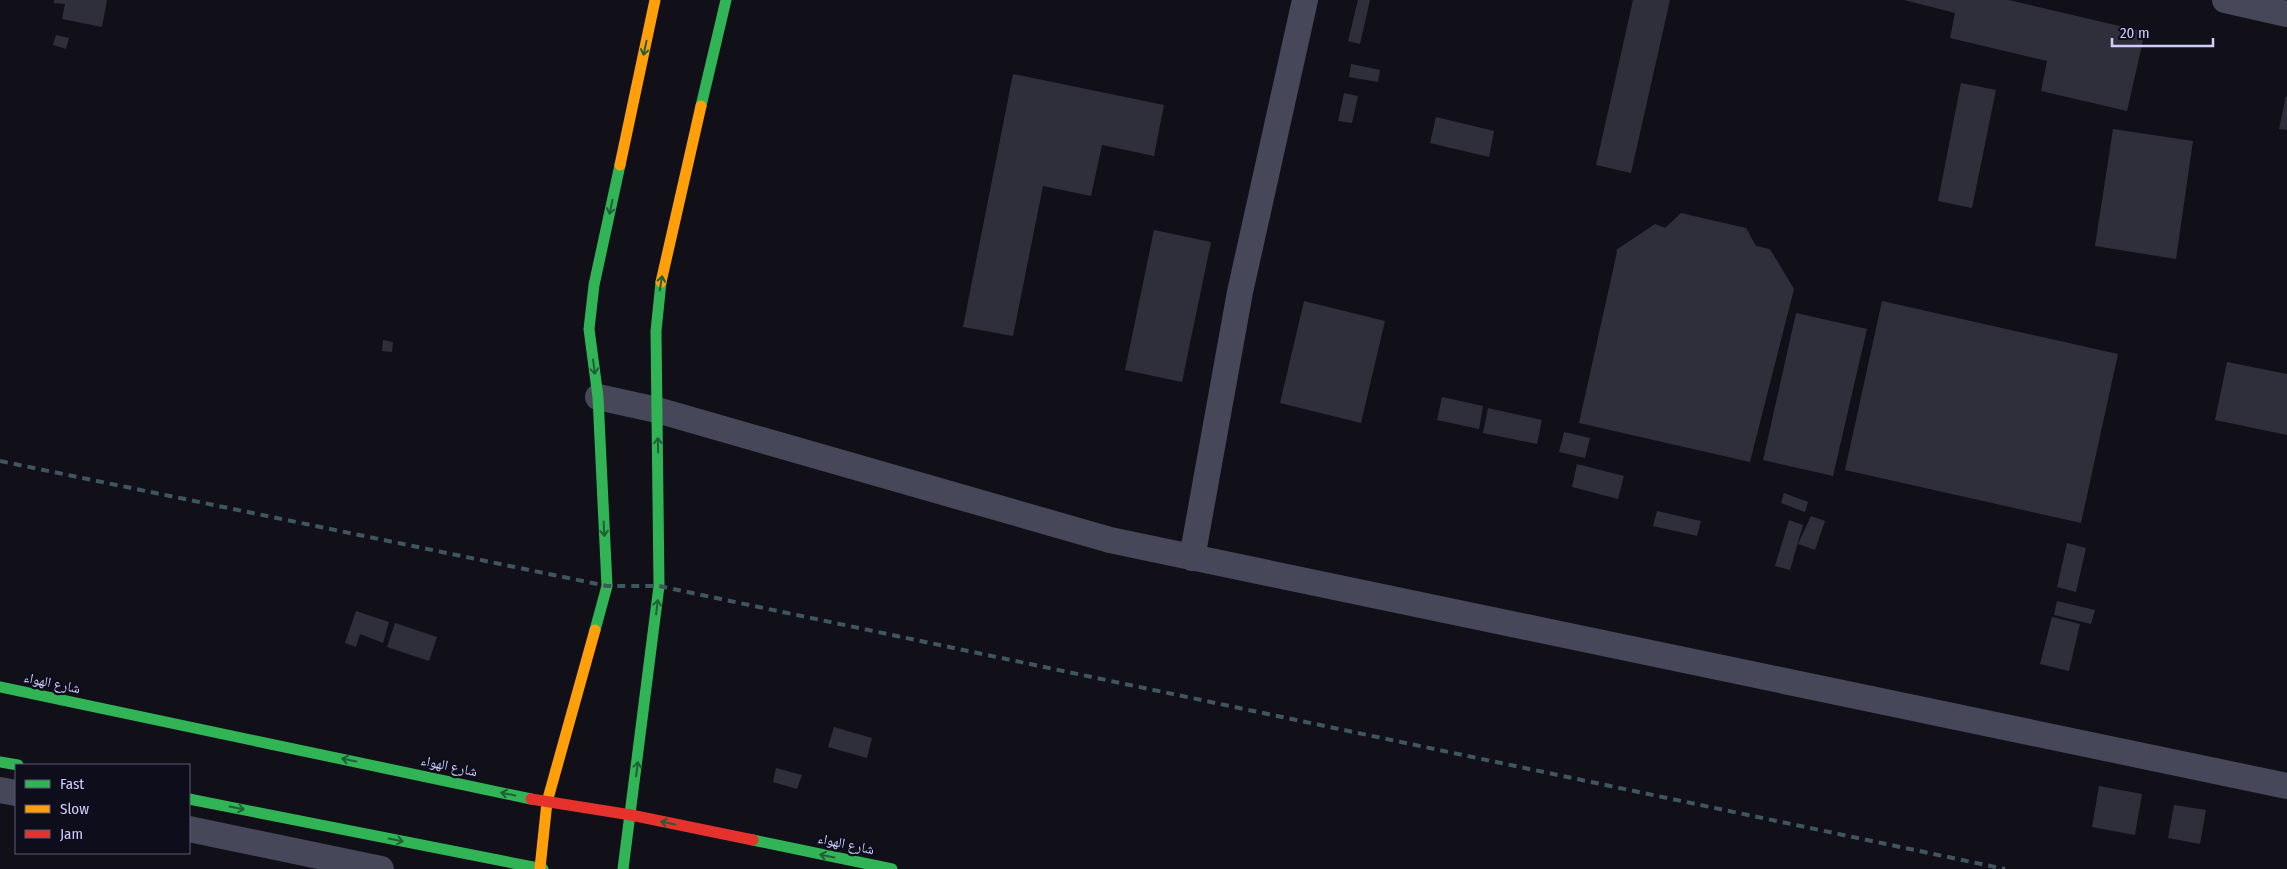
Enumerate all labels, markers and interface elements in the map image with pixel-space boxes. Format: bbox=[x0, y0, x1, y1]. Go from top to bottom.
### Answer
scale bar bbox=[2112, 15, 2213, 47]
text: 20 m bbox=[2120, 24, 2150, 42]
one-way arrow bbox=[640, 39, 649, 55]
one-way arrow bbox=[606, 198, 615, 214]
one-way arrow bbox=[657, 275, 667, 291]
one-way arrow bbox=[589, 358, 599, 374]
one-way arrow bbox=[653, 437, 663, 454]
one-way arrow bbox=[600, 521, 609, 537]
one-way arrow bbox=[652, 600, 662, 616]
street label: شارع الهواء bbox=[22, 669, 82, 698]
street label: شارع الهواء bbox=[419, 752, 479, 781]
one-way arrow bbox=[342, 755, 358, 764]
one-way arrow bbox=[632, 761, 642, 777]
legend bbox=[15, 764, 190, 854]
text: Fast bbox=[60, 775, 84, 793]
one-way arrow bbox=[501, 788, 517, 798]
text: Slow bbox=[60, 800, 89, 818]
one-way arrow bbox=[228, 804, 244, 814]
one-way arrow bbox=[661, 818, 677, 827]
text: Jam bbox=[60, 825, 83, 843]
street label: شارع الهواء bbox=[816, 830, 876, 859]
one-way arrow bbox=[388, 836, 404, 845]
one-way arrow bbox=[820, 850, 836, 860]

